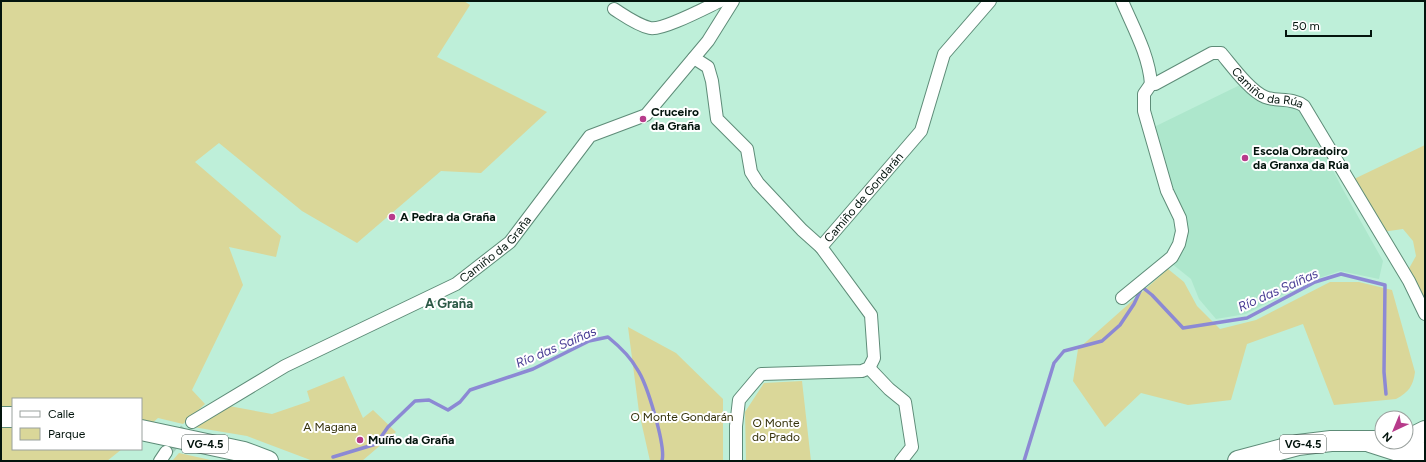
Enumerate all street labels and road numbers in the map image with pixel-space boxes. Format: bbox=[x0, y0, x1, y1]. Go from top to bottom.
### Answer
street label: Camiño da Rúa bbox=[1229, 64, 1306, 111]
street label: Camiño de Gondarán bbox=[821, 150, 906, 245]
street label: Camiño da Graña bbox=[457, 213, 534, 286]
road number: VG-4.5 bbox=[182, 435, 228, 453]
road number: VG-4.5 bbox=[1280, 435, 1326, 453]

